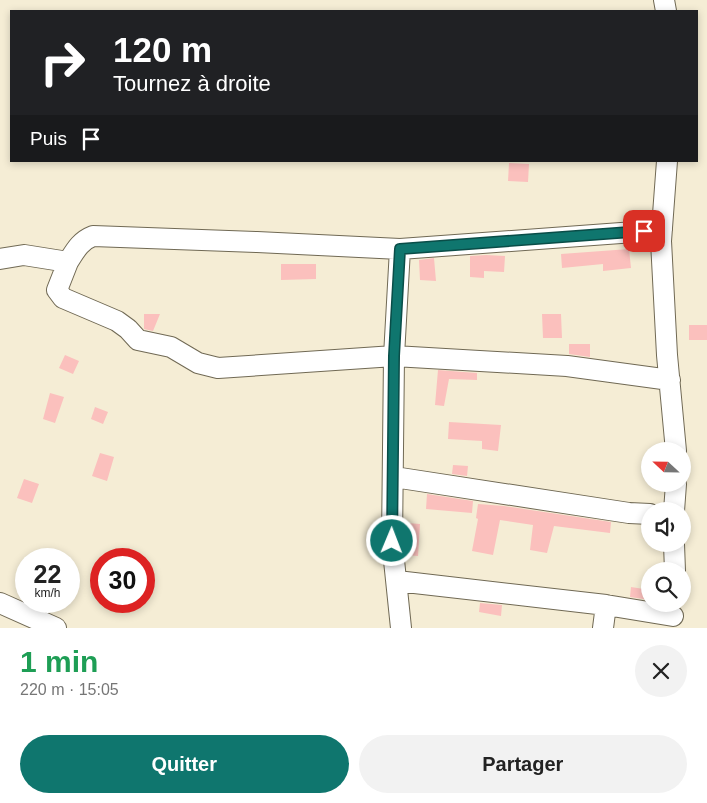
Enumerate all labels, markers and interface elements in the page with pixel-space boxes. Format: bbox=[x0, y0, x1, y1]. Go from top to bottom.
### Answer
icon: right bbox=[30, 30, 95, 95]
text: 120 m bbox=[113, 30, 212, 69]
text: Tournez à droite bbox=[113, 71, 271, 96]
icon: arrive bbox=[77, 125, 105, 153]
text: Puis bbox=[30, 128, 67, 149]
pin bbox=[623, 210, 665, 252]
icon: arrive bbox=[630, 217, 658, 245]
north arrow bbox=[641, 442, 691, 492]
map controls bbox=[641, 442, 691, 612]
button: sound bbox=[641, 502, 691, 552]
position arrow bbox=[365, 514, 417, 566]
speed limit sign: 30 bbox=[90, 548, 155, 613]
text: 22 bbox=[34, 560, 61, 588]
button: search bbox=[641, 562, 691, 612]
text: km/h bbox=[34, 586, 61, 600]
text: 1 min bbox=[20, 645, 98, 678]
button: close bbox=[635, 645, 687, 697]
text: 220 m · 15:05 bbox=[20, 681, 119, 698]
button: Quitter bbox=[20, 735, 349, 793]
button: Partager bbox=[359, 735, 687, 793]

